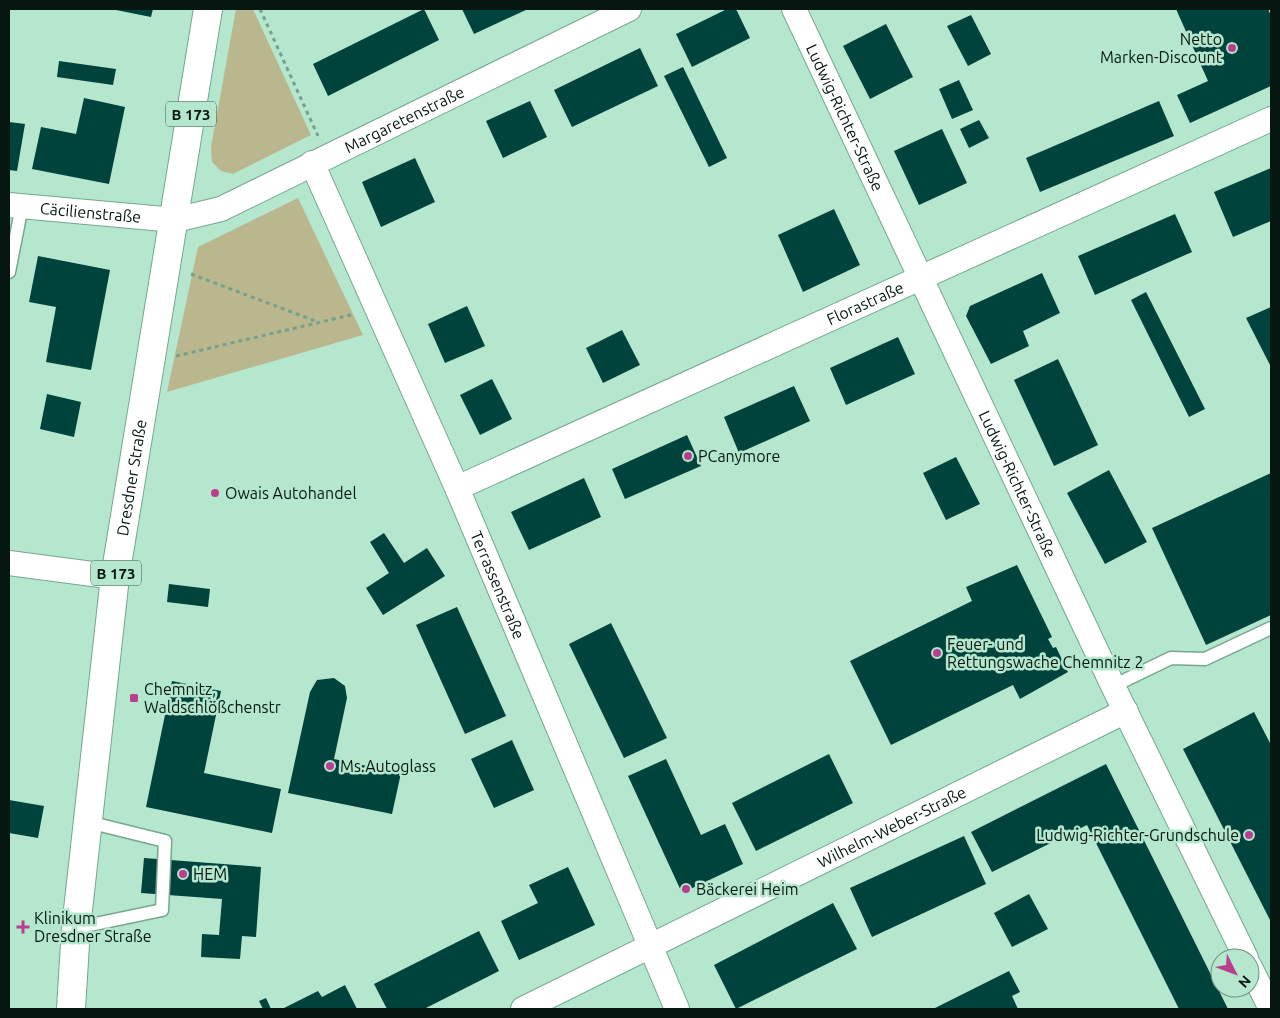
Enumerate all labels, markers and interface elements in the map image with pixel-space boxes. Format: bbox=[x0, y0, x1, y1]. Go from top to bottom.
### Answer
place label: Netto Marken-Discount bbox=[1100, 30, 1223, 66]
street label: Ludwig-Richter-Straße bbox=[803, 41, 887, 194]
marker: Netto Marken-Discount bbox=[1226, 42, 1238, 54]
street label: Margaretenstraße bbox=[341, 82, 467, 156]
road number: B 173 bbox=[166, 102, 216, 126]
street label: Cäcilienstraße bbox=[39, 199, 142, 226]
street label: Florastraße bbox=[824, 278, 906, 328]
street label: Ludwig-Richter-Straße bbox=[975, 408, 1060, 560]
street label: Dresdner Straße bbox=[113, 418, 150, 537]
place label: PCanymore bbox=[698, 447, 780, 465]
marker: PCanymore bbox=[682, 450, 694, 462]
place label: Owais Autohandel bbox=[225, 484, 357, 502]
marker: Owais Autohandel bbox=[209, 487, 221, 499]
street label: Terrassenstraße bbox=[467, 528, 529, 641]
road number: B 173 bbox=[91, 560, 141, 586]
place label: Feuer- und Rettungswache Chemnitz 2 bbox=[947, 635, 1143, 671]
marker: Feuer- und Rettungswache Chemnitz 2 bbox=[931, 647, 943, 659]
place label: Chemnitz, Waldschlößchenstr bbox=[144, 680, 281, 716]
marker: Chemnitz, Waldschlößchenstr bbox=[128, 692, 140, 704]
place label: Ms.Autoglass bbox=[340, 757, 436, 775]
marker: Ms.Autoglass bbox=[324, 760, 336, 772]
street label: Wilhelm-Weber-Straße bbox=[814, 783, 969, 871]
place label: Ludwig-Richter-Grundschule bbox=[1036, 826, 1239, 844]
marker: Ludwig-Richter-Grundschule bbox=[1243, 829, 1255, 841]
place label: HEM bbox=[193, 865, 227, 883]
marker: HEM bbox=[177, 868, 189, 880]
place label: Bäckerei Heim bbox=[696, 880, 799, 898]
marker: Bäckerei Heim bbox=[680, 883, 692, 895]
place label: Klinikum Dresdner Straße bbox=[34, 909, 152, 945]
marker: Klinikum Dresdner Straße bbox=[16, 920, 30, 934]
north arrow bbox=[1210, 948, 1260, 998]
text: N bbox=[1235, 972, 1254, 991]

